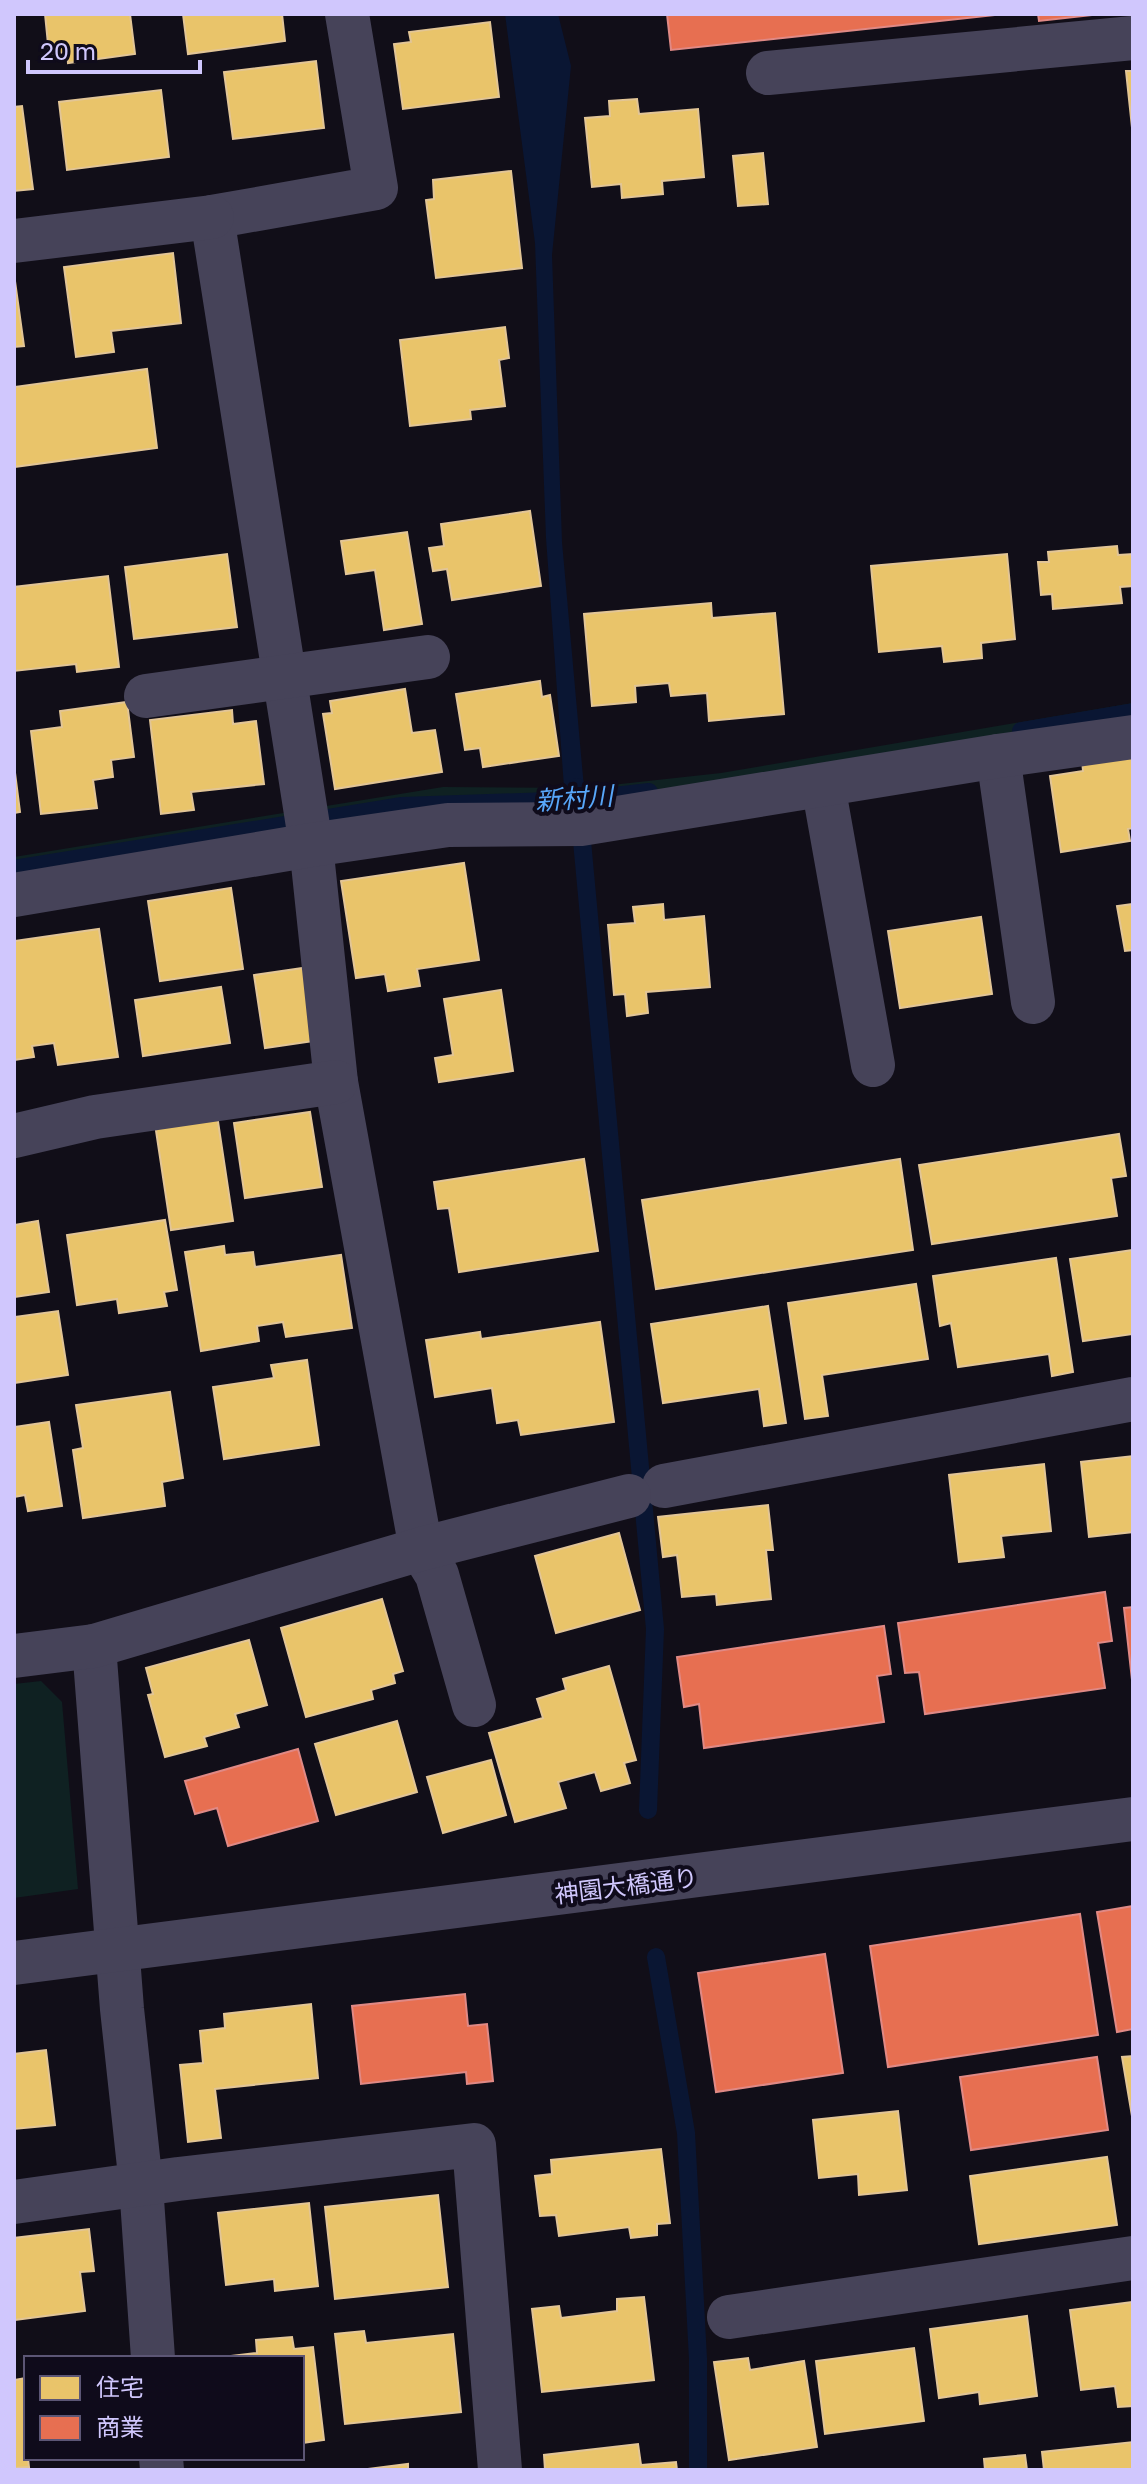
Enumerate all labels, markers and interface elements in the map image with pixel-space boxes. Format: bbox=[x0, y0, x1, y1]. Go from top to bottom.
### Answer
scale bar bbox=[28, 24, 200, 74]
text: 20 m bbox=[40, 36, 96, 65]
water label: 新村川 bbox=[534, 780, 617, 816]
street label: 神園大橋通り bbox=[553, 1862, 699, 1908]
legend bbox=[24, 2356, 304, 2460]
text: 住宅 bbox=[96, 2372, 144, 2401]
text: 商業 bbox=[96, 2412, 144, 2441]

